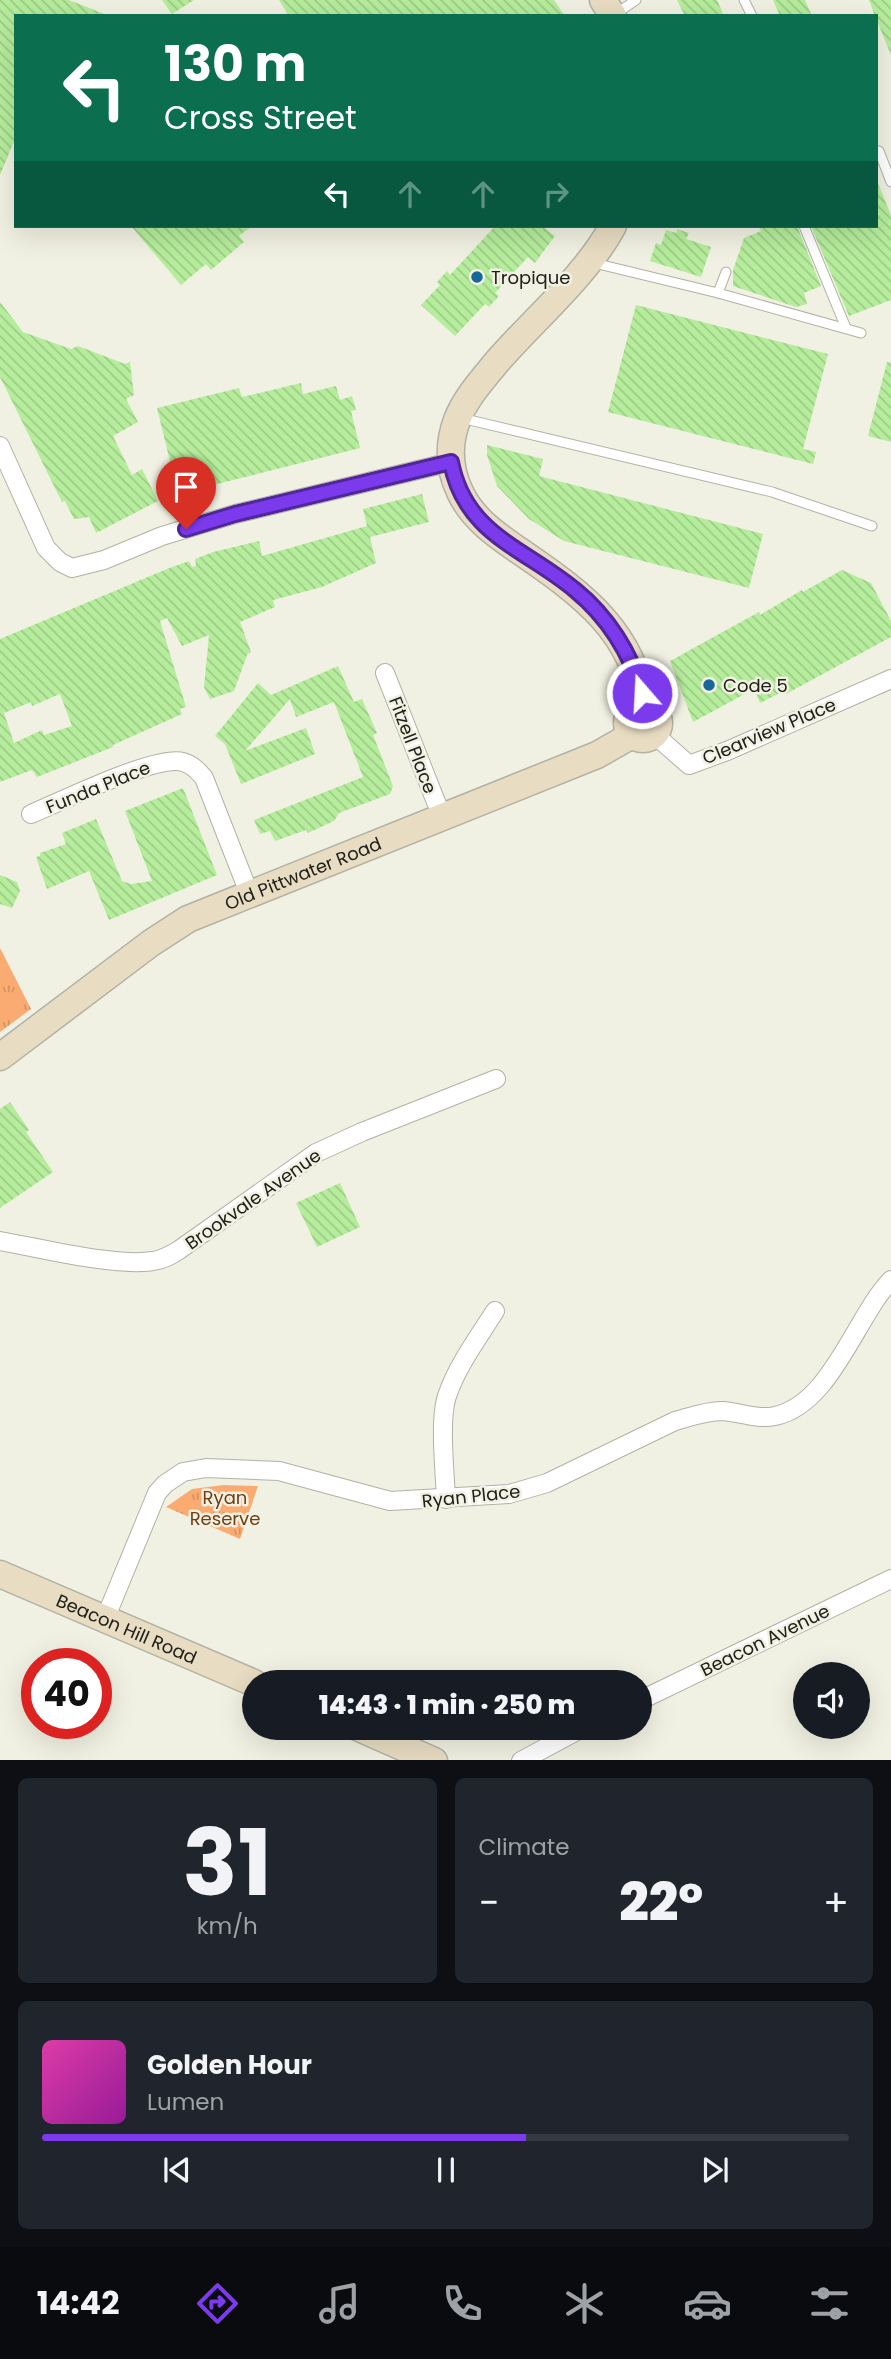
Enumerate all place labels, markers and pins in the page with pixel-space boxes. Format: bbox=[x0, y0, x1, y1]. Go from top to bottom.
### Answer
place label: Tropique bbox=[491, 265, 570, 290]
marker: Tropique bbox=[469, 269, 485, 285]
pin bbox=[156, 457, 216, 529]
place label: Code 5 bbox=[723, 673, 788, 698]
marker: Code 5 bbox=[701, 677, 717, 693]

